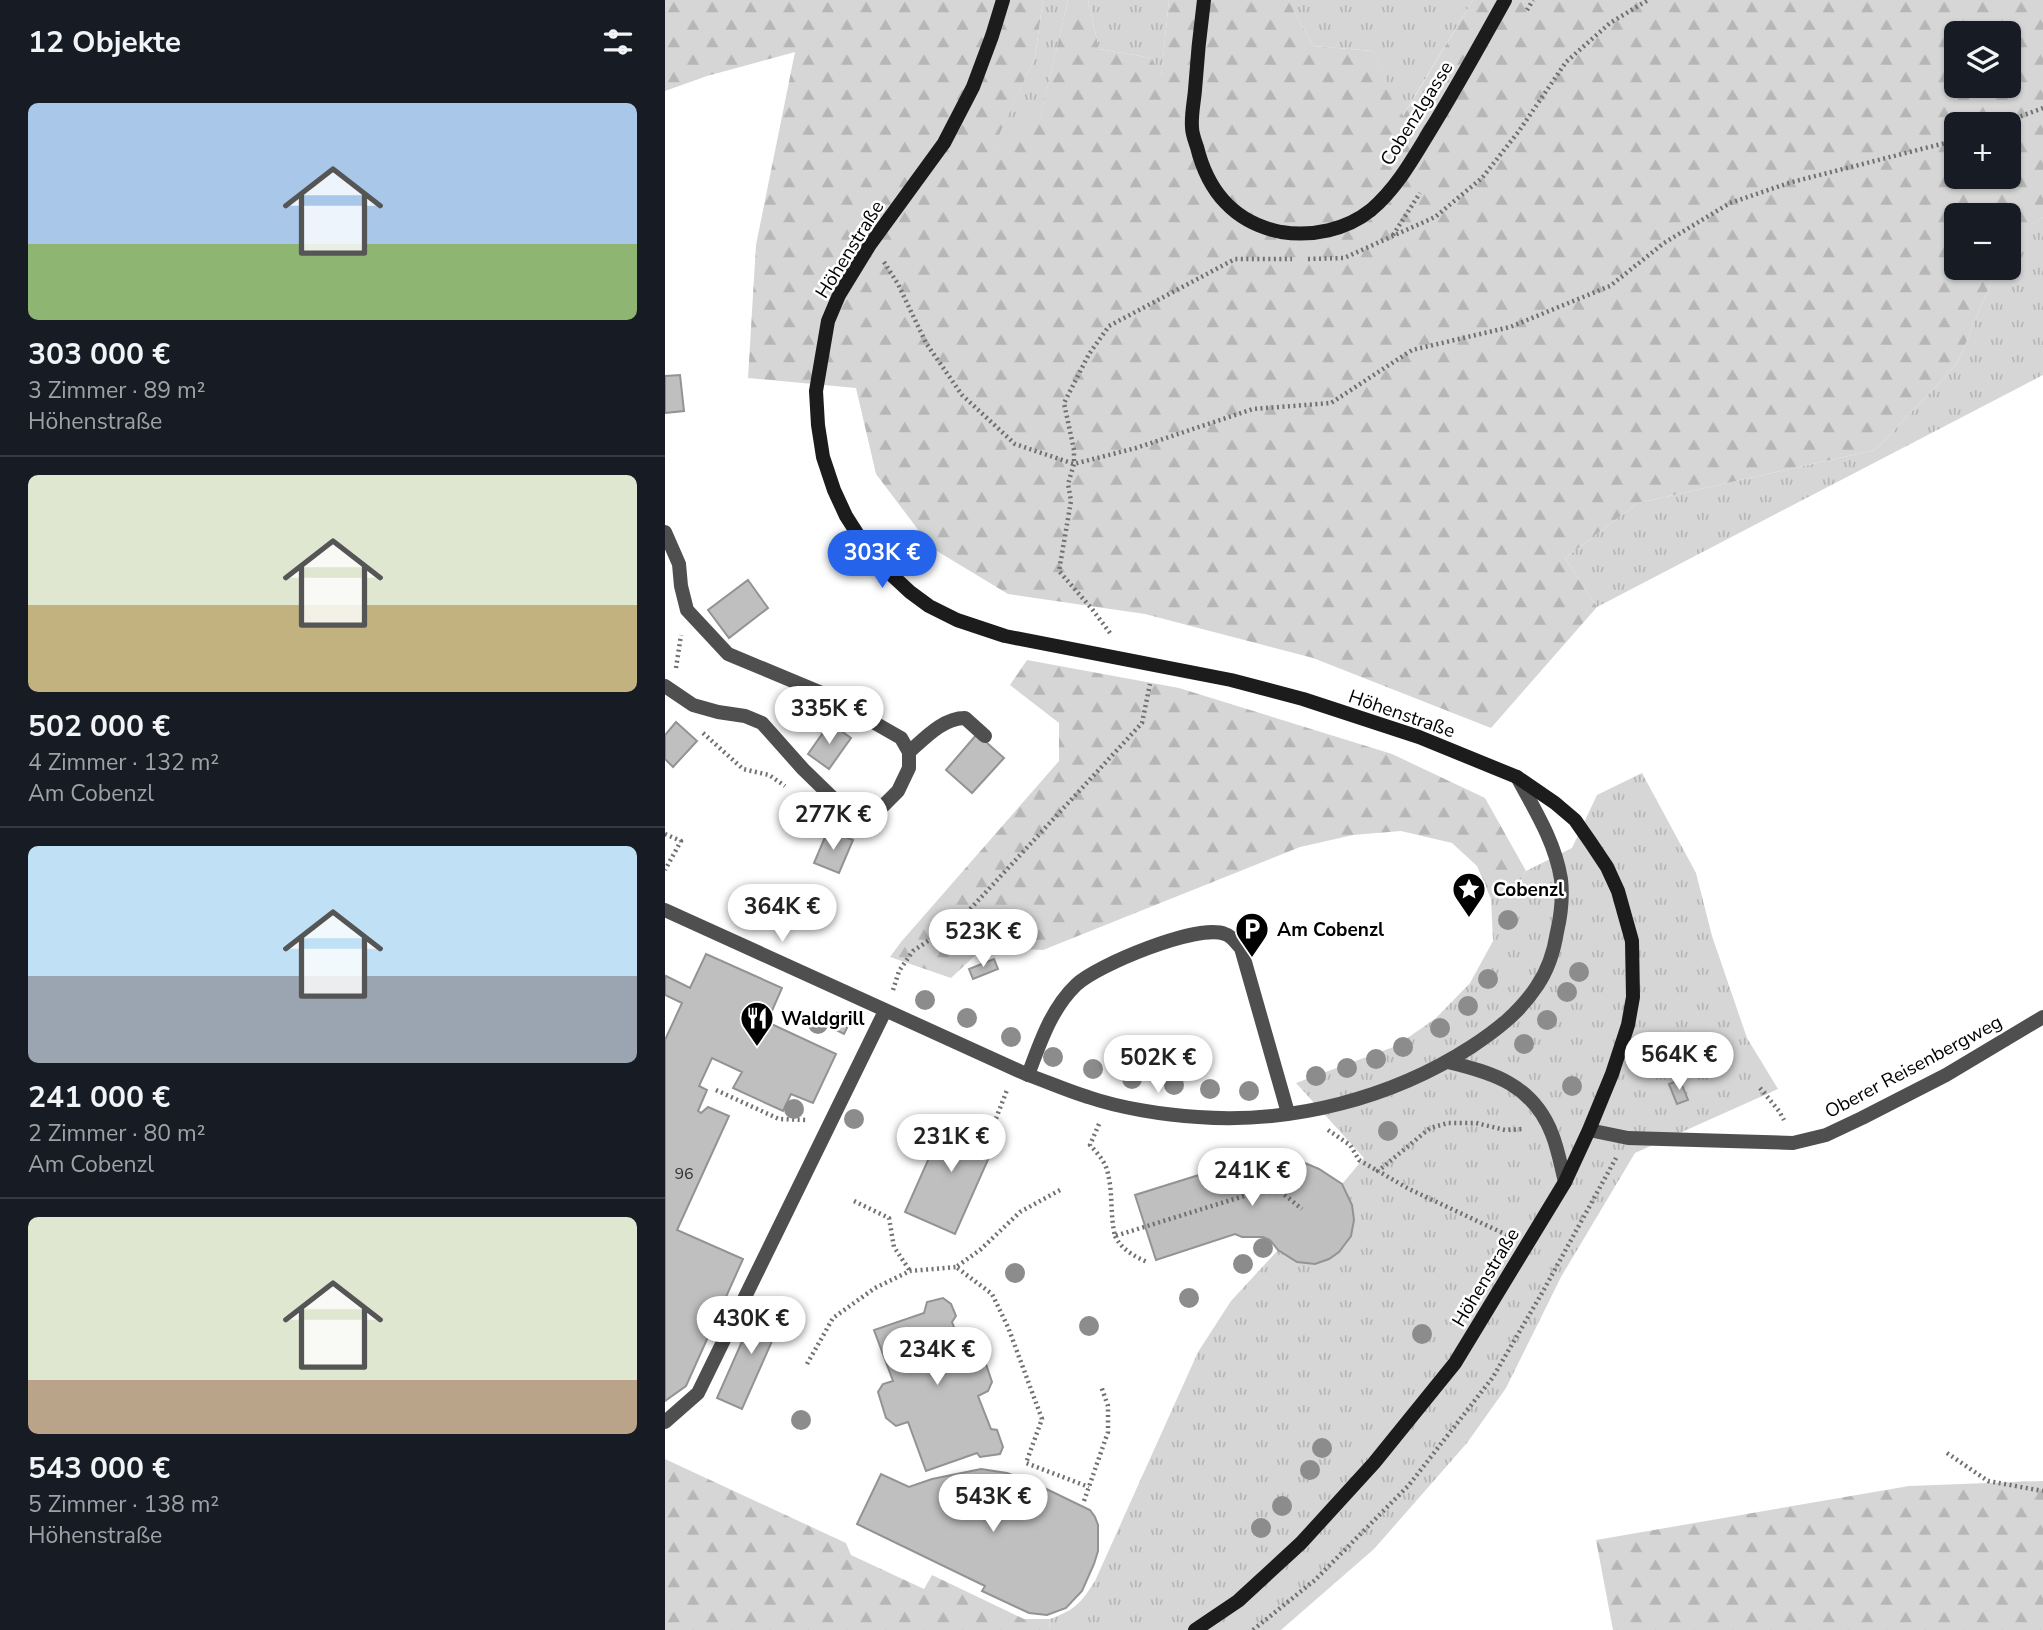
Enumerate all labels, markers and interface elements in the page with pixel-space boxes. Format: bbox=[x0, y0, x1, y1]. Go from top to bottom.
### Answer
map controls bbox=[1944, 21, 2021, 280]
button: layers bbox=[1944, 21, 2021, 98]
text: 12 Objekte bbox=[28, 22, 181, 63]
icon: filters bbox=[599, 23, 637, 61]
street label: Cobenzlgasse bbox=[1374, 56, 1459, 171]
button: + bbox=[1944, 112, 2021, 189]
icon: home bbox=[270, 148, 396, 274]
street label: Höhenstraße bbox=[809, 196, 890, 303]
button: − bbox=[1944, 203, 2021, 280]
text: 303 000 € bbox=[28, 334, 170, 375]
text: 3 Zimmer · 89 m² bbox=[28, 375, 205, 406]
text: Höhenstraße bbox=[28, 406, 162, 437]
icon: home bbox=[270, 520, 396, 646]
pin: 303K € bbox=[825, 530, 939, 590]
text: 303K € bbox=[844, 537, 920, 568]
street label: Höhenstraße bbox=[1345, 684, 1458, 744]
pin: 335K € bbox=[772, 686, 886, 746]
text: 335K € bbox=[791, 693, 867, 724]
text: 502 000 € bbox=[28, 706, 170, 747]
text: 4 Zimmer · 132 m² bbox=[28, 747, 219, 778]
text: Am Cobenzl bbox=[28, 778, 154, 809]
pin: 277K € bbox=[776, 792, 890, 852]
text: 277K € bbox=[795, 799, 871, 830]
place icon: Cobenzl bbox=[1450, 870, 1488, 919]
place label: Cobenzl bbox=[1493, 877, 1564, 903]
pin: 364K € bbox=[725, 884, 839, 944]
icon: home bbox=[270, 891, 396, 1017]
text: 364K € bbox=[744, 891, 820, 922]
pin: 523K € bbox=[926, 909, 1040, 969]
parking icon: Am Cobenzl bbox=[1233, 910, 1271, 959]
text: 523K € bbox=[945, 916, 1021, 947]
place label: Am Cobenzl bbox=[1277, 917, 1384, 943]
restaurant icon: Waldgrill bbox=[738, 999, 776, 1048]
place label: Waldgrill bbox=[781, 1006, 865, 1032]
street label: Oberer Reisenbergweg bbox=[1820, 1009, 2007, 1125]
pin: 564K € bbox=[1622, 1032, 1736, 1092]
pin: 502K € bbox=[1101, 1036, 1215, 1095]
text: 564K € bbox=[1641, 1039, 1717, 1070]
text: 502K € bbox=[1120, 1042, 1196, 1073]
text: 241 000 € bbox=[28, 1077, 170, 1118]
pin: 231K € bbox=[894, 1114, 1008, 1174]
text: 2 Zimmer · 80 m² bbox=[28, 1118, 205, 1149]
text: 231K € bbox=[913, 1121, 989, 1152]
pin: 241K € bbox=[1195, 1148, 1309, 1208]
text: Am Cobenzl bbox=[28, 1149, 154, 1180]
text: 241K € bbox=[1214, 1155, 1290, 1186]
house number: 96 bbox=[674, 1163, 694, 1185]
street label: Höhenstraße bbox=[1446, 1223, 1526, 1332]
icon: home bbox=[270, 1262, 396, 1388]
pin: 430K € bbox=[694, 1296, 808, 1356]
text: 430K € bbox=[713, 1303, 789, 1334]
pin: 234K € bbox=[880, 1328, 994, 1387]
text: 234K € bbox=[899, 1334, 975, 1365]
text: 543 000 € bbox=[28, 1448, 170, 1489]
pin: 543K € bbox=[936, 1474, 1050, 1534]
text: 543K € bbox=[955, 1481, 1031, 1512]
text: 5 Zimmer · 138 m² bbox=[28, 1489, 219, 1520]
text: Höhenstraße bbox=[28, 1520, 162, 1551]

